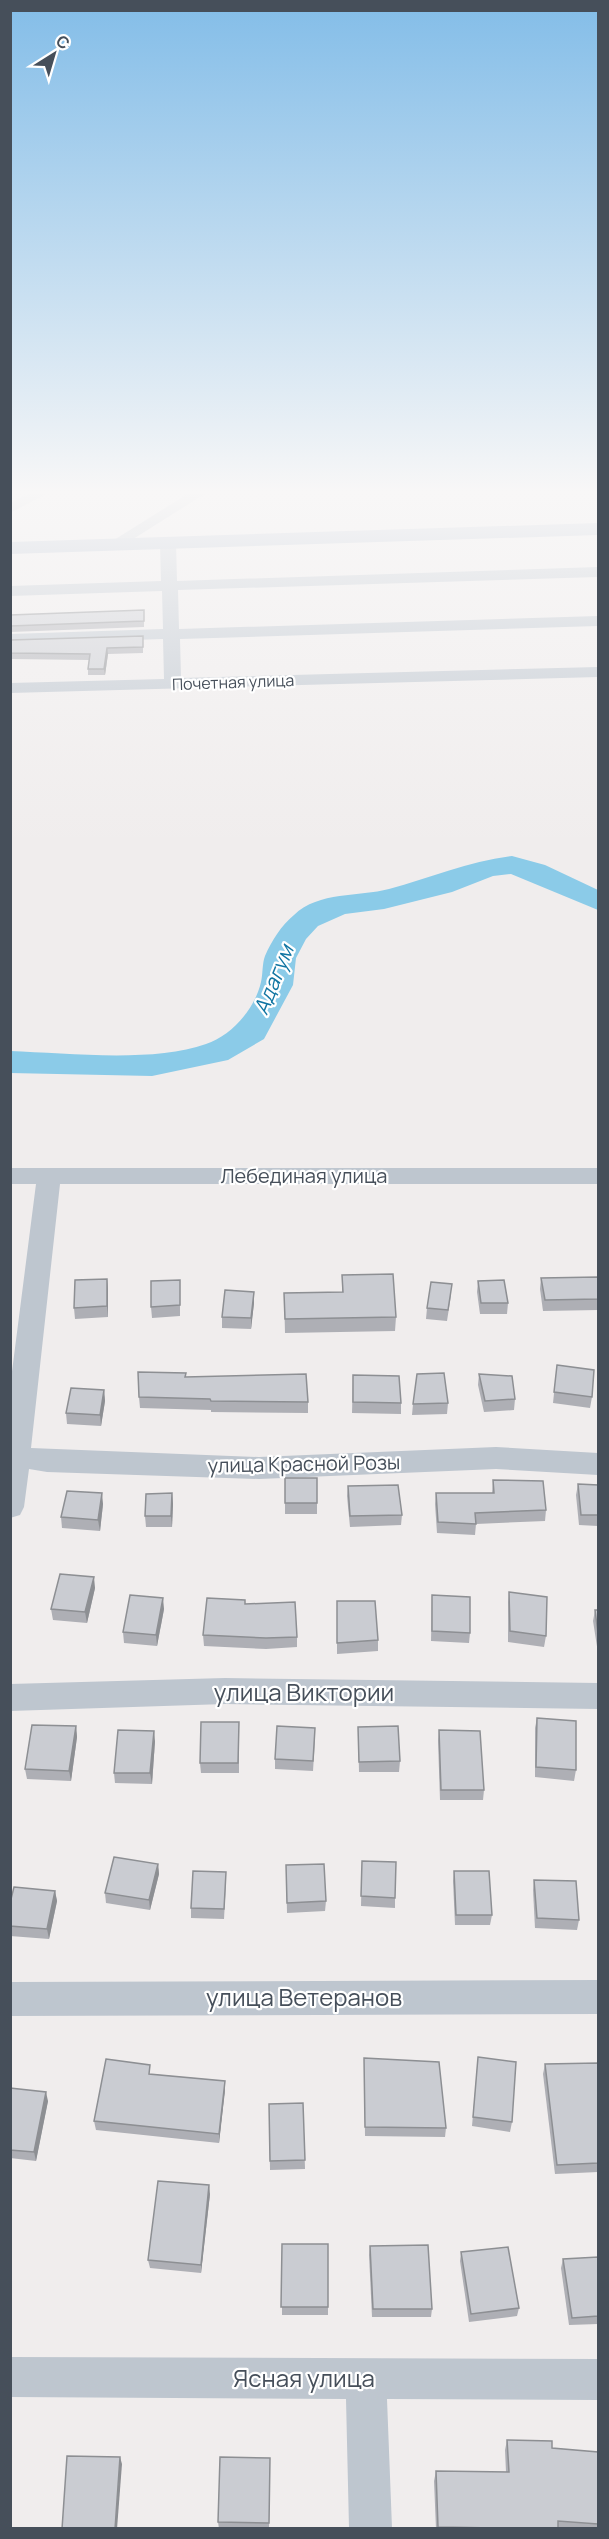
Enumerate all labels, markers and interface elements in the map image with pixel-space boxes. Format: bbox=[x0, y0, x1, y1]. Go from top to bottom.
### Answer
north arrow bbox=[24, 24, 84, 84]
text: С bbox=[52, 30, 75, 54]
street label: Почетная улица bbox=[172, 669, 294, 695]
water label: Адагум bbox=[246, 939, 300, 1019]
street label: Лебединая улица bbox=[221, 1162, 387, 1189]
street label: улица Красной Розы bbox=[207, 1448, 401, 1479]
street label: улица Виктории bbox=[214, 1675, 394, 1708]
street label: улица Ветеранов bbox=[206, 1980, 402, 2013]
street label: Ясная улица bbox=[233, 2361, 375, 2394]

